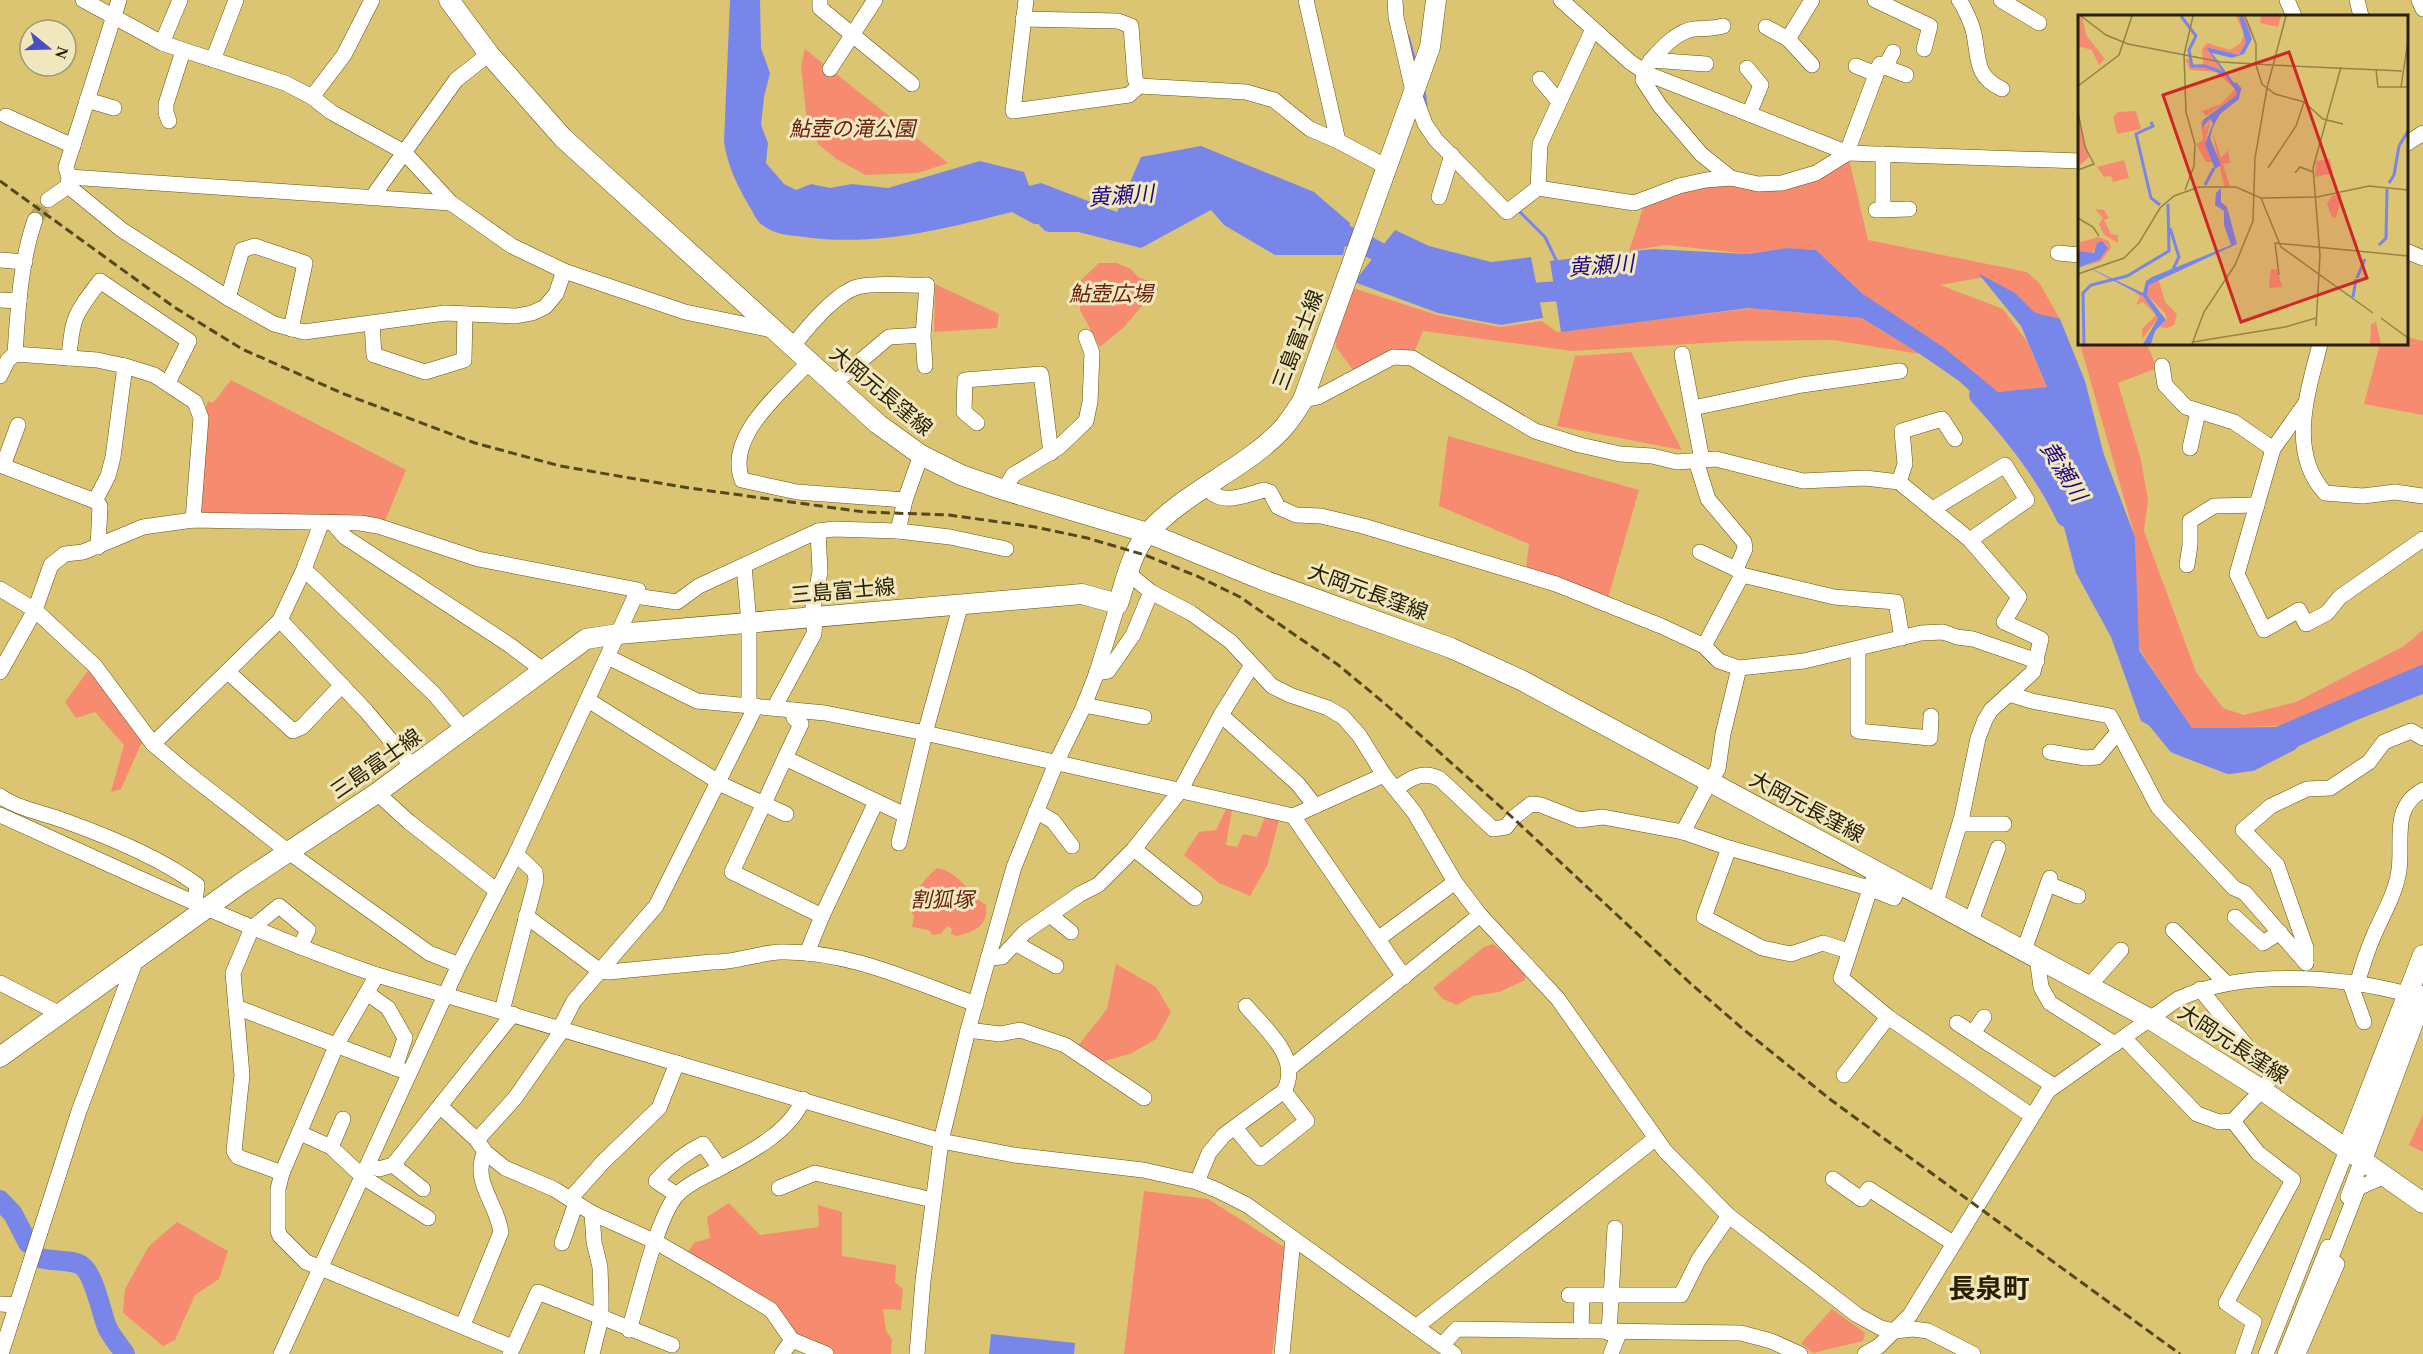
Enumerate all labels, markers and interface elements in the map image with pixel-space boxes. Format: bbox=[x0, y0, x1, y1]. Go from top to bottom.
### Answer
inset map bbox=[2078, 15, 2408, 345]
north arrow bbox=[18, 18, 78, 78]
text: N bbox=[52, 44, 72, 61]
park label: 鮎壺の滝公園 bbox=[789, 117, 918, 141]
water label: 黄瀬川 bbox=[1087, 181, 1157, 210]
water label: 黄瀬川 bbox=[1567, 251, 1637, 280]
park label: 鮎壺広場 bbox=[1069, 282, 1155, 306]
street label: 三島富士線 bbox=[1268, 287, 1328, 393]
street label: 大岡元長窪線 bbox=[825, 341, 937, 441]
water label: 黄瀬川 bbox=[2035, 437, 2093, 508]
street label: 大岡元長窪線 bbox=[1305, 559, 1431, 625]
street label: 三島富士線 bbox=[790, 574, 896, 608]
street label: 三島富士線 bbox=[326, 724, 426, 804]
street label: 大岡元長窪線 bbox=[1746, 767, 1868, 847]
park label: 割狐塚 bbox=[911, 888, 976, 912]
street label: 大岡元長窪線 bbox=[2174, 1000, 2292, 1088]
district label: 長泉町 bbox=[1949, 1274, 2030, 1304]

